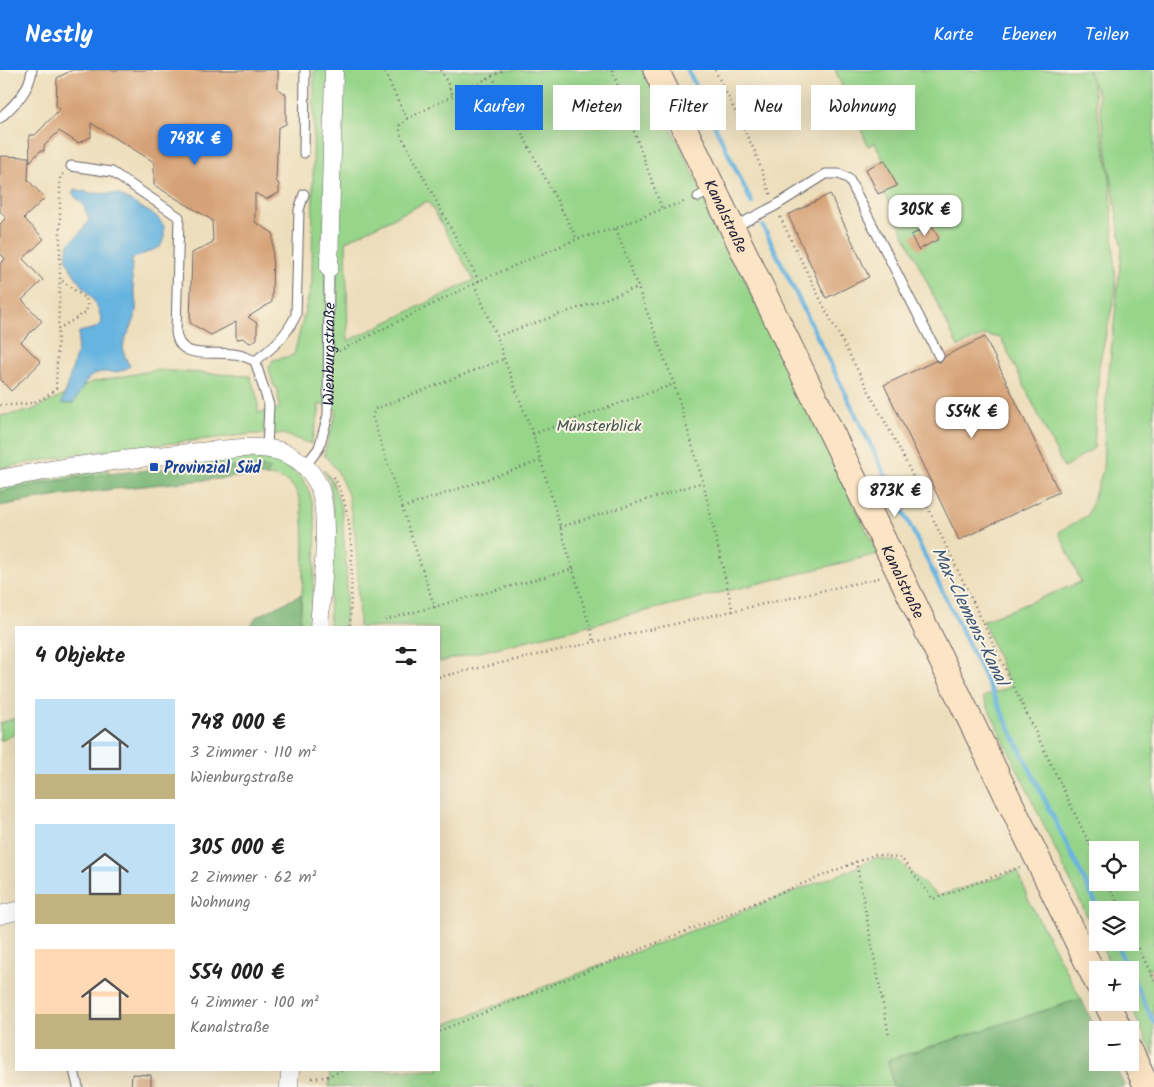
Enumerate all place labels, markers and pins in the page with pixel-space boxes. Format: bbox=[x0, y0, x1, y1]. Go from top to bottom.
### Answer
pin: 748K € bbox=[154, 124, 236, 166]
pin: 305K € bbox=[884, 194, 966, 237]
pin: 554K € bbox=[931, 396, 1013, 439]
place label: Provinzial Süd bbox=[164, 456, 262, 481]
marker: Provinzial Süd bbox=[148, 461, 160, 473]
pin: 873K € bbox=[854, 476, 936, 518]

